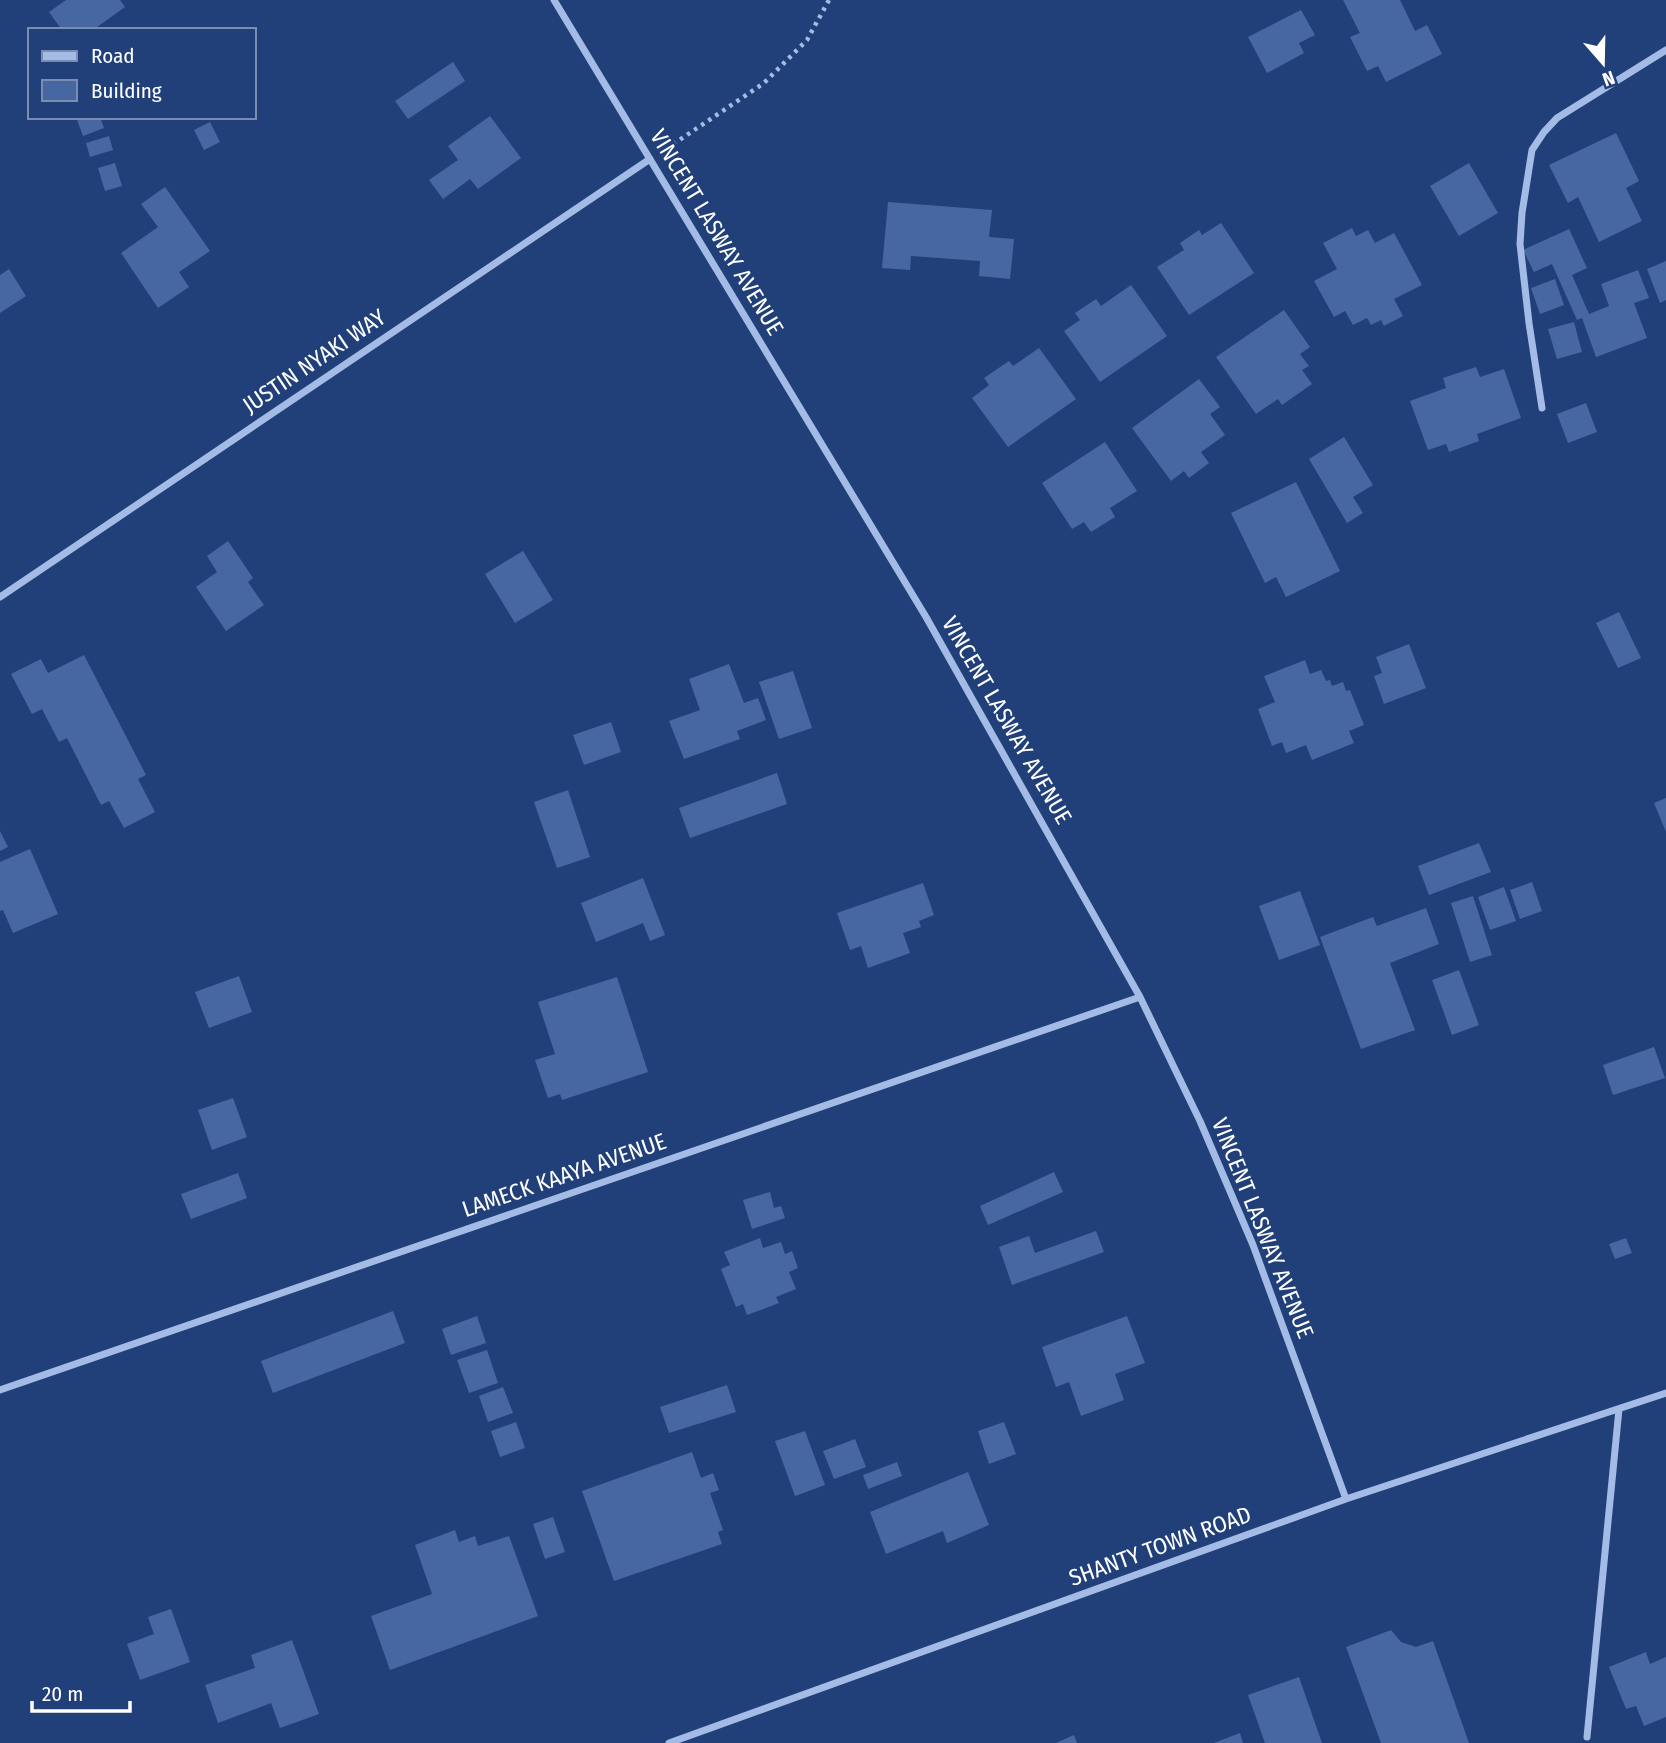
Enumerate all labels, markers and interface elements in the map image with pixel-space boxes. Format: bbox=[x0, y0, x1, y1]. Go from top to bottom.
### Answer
legend bbox=[28, 28, 256, 119]
north arrow bbox=[1568, 28, 1638, 98]
text: Road bbox=[91, 43, 135, 69]
text: N bbox=[1599, 66, 1618, 91]
text: Building bbox=[91, 78, 162, 104]
street label: VINCENT LASWAY AVENUE bbox=[644, 124, 790, 340]
street label: JUSTIN NYAKI WAY bbox=[237, 303, 391, 419]
street label: VINCENT LASWAY AVENUE bbox=[936, 611, 1078, 829]
street label: VINCENT LASWAY AVENUE bbox=[1206, 1114, 1320, 1342]
street label: LAMECK KAAYA AVENUE bbox=[458, 1127, 670, 1223]
street label: SHANTY TOWN ROAD bbox=[1065, 1500, 1255, 1592]
scale bar bbox=[32, 1670, 130, 1714]
text: 20 m bbox=[42, 1681, 83, 1707]

